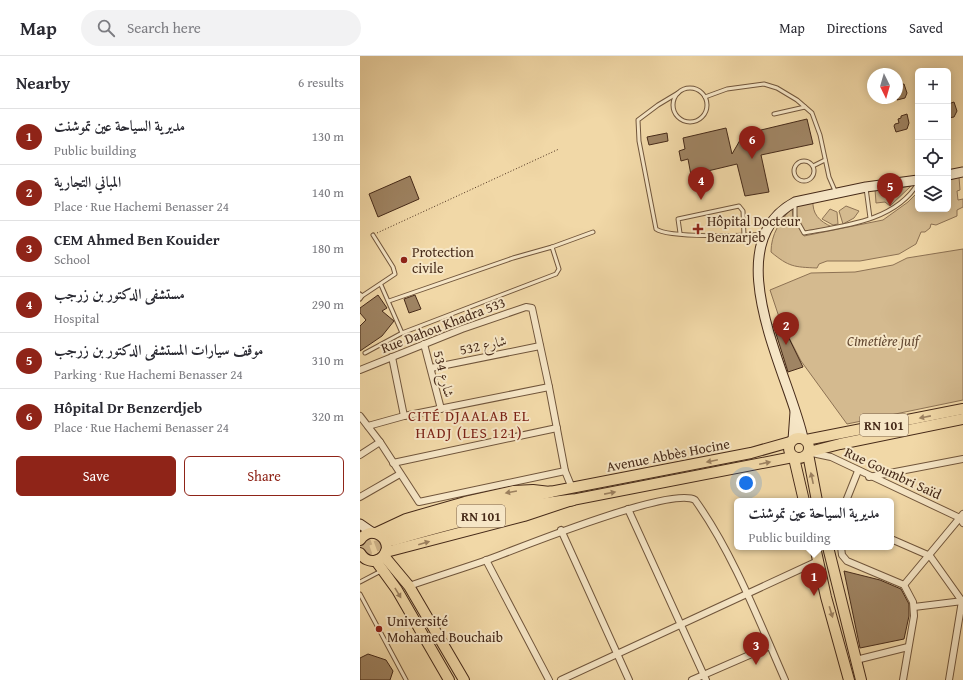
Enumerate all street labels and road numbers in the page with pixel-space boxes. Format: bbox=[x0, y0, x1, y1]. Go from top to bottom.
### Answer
street label: Rue Dahou Khadra 533 bbox=[378, 292, 508, 358]
street label: 532 شارع bbox=[458, 330, 509, 362]
street label: 534 شارع bbox=[427, 348, 459, 400]
road number: RN 101 bbox=[860, 414, 908, 436]
street label: Avenue Abbès Hocine bbox=[605, 433, 732, 477]
street label: Rue Goumbri Saïd bbox=[841, 442, 945, 504]
road number: RN 101 bbox=[457, 505, 505, 527]

